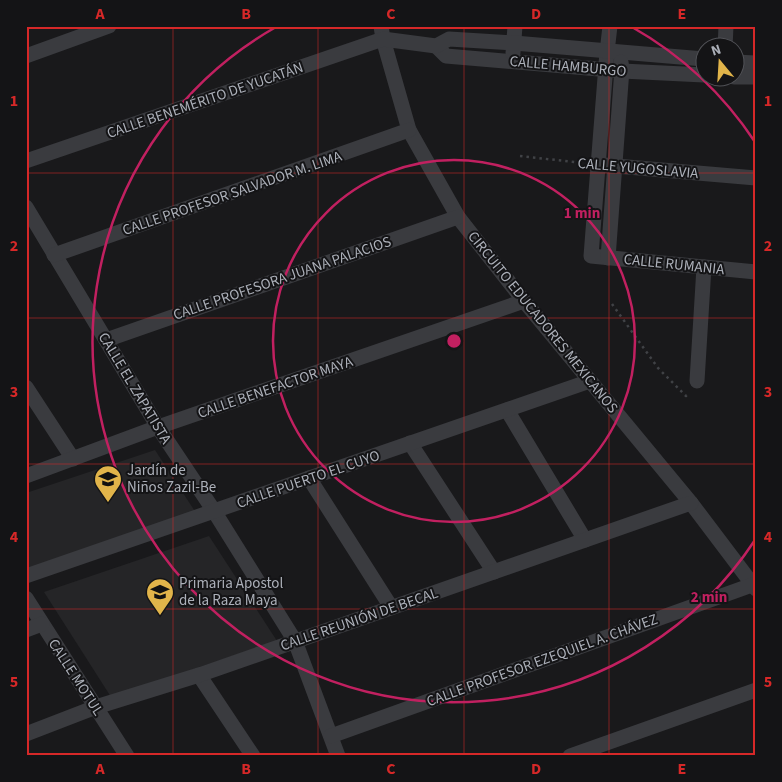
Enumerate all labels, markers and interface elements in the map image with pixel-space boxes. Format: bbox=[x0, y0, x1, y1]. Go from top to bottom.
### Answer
text: A bbox=[94, 3, 105, 25]
text: B bbox=[241, 3, 251, 25]
text: C bbox=[386, 3, 396, 25]
text: D bbox=[531, 3, 541, 25]
text: E bbox=[678, 3, 686, 25]
north arrow bbox=[694, 38, 744, 88]
text: N bbox=[709, 40, 724, 62]
street label: CALLE HAMBURGO bbox=[509, 51, 627, 82]
street label: CALLE BENEMÉRITO DE YUCATÁN bbox=[104, 57, 306, 144]
text: 1 bbox=[10, 90, 18, 112]
text: 1 bbox=[764, 90, 772, 112]
street label: CALLE PROFESOR SALVADOR M. LIMA bbox=[120, 146, 345, 241]
street label: CALLE YUGOSLAVIA bbox=[577, 153, 700, 184]
text: 1 min bbox=[564, 203, 600, 224]
street label: CIRCUITO EDUCADORES MEXICANOS bbox=[463, 227, 623, 418]
street label: CALLE PROFESORA JUANA PALACIOS bbox=[170, 231, 394, 326]
text: 2 bbox=[10, 235, 18, 257]
text: 2 bbox=[764, 235, 772, 257]
street label: CALLE RUMANIA bbox=[622, 249, 726, 280]
street label: CALLE EL ZAPATISTA bbox=[93, 328, 177, 449]
centre of rings bbox=[445, 332, 463, 350]
street label: CALLE BENEFACTOR MAYA bbox=[195, 351, 356, 424]
text: 3 bbox=[10, 381, 18, 403]
text: 3 bbox=[764, 381, 772, 403]
street label: CALLE PUERTO EL CUYO bbox=[234, 445, 383, 514]
place label: Jardín de Niños Zazil-Be bbox=[127, 460, 216, 498]
school or university icon: Jardín de Niños Zazil-Be bbox=[93, 464, 123, 503]
text: 4 bbox=[10, 526, 19, 548]
text: 4 bbox=[764, 526, 773, 548]
place label: Primaria Apostol de la Raza Maya bbox=[179, 573, 283, 611]
school or university icon: Primaria Apostol de la Raza Maya bbox=[145, 577, 175, 616]
street label: CALLE REUNIÓN DE BECAL bbox=[278, 583, 441, 656]
text: 2 min bbox=[691, 587, 727, 608]
street label: CALLE PROFESOR EZEQUIEL A. CHÁVEZ bbox=[424, 609, 661, 712]
street label: CALLE MOTUL bbox=[43, 635, 108, 720]
text: 5 bbox=[10, 671, 18, 693]
text: 5 bbox=[764, 671, 772, 693]
text: A bbox=[94, 758, 105, 780]
text: B bbox=[241, 758, 251, 780]
text: C bbox=[386, 758, 396, 780]
text: D bbox=[531, 758, 541, 780]
text: E bbox=[678, 758, 686, 780]

